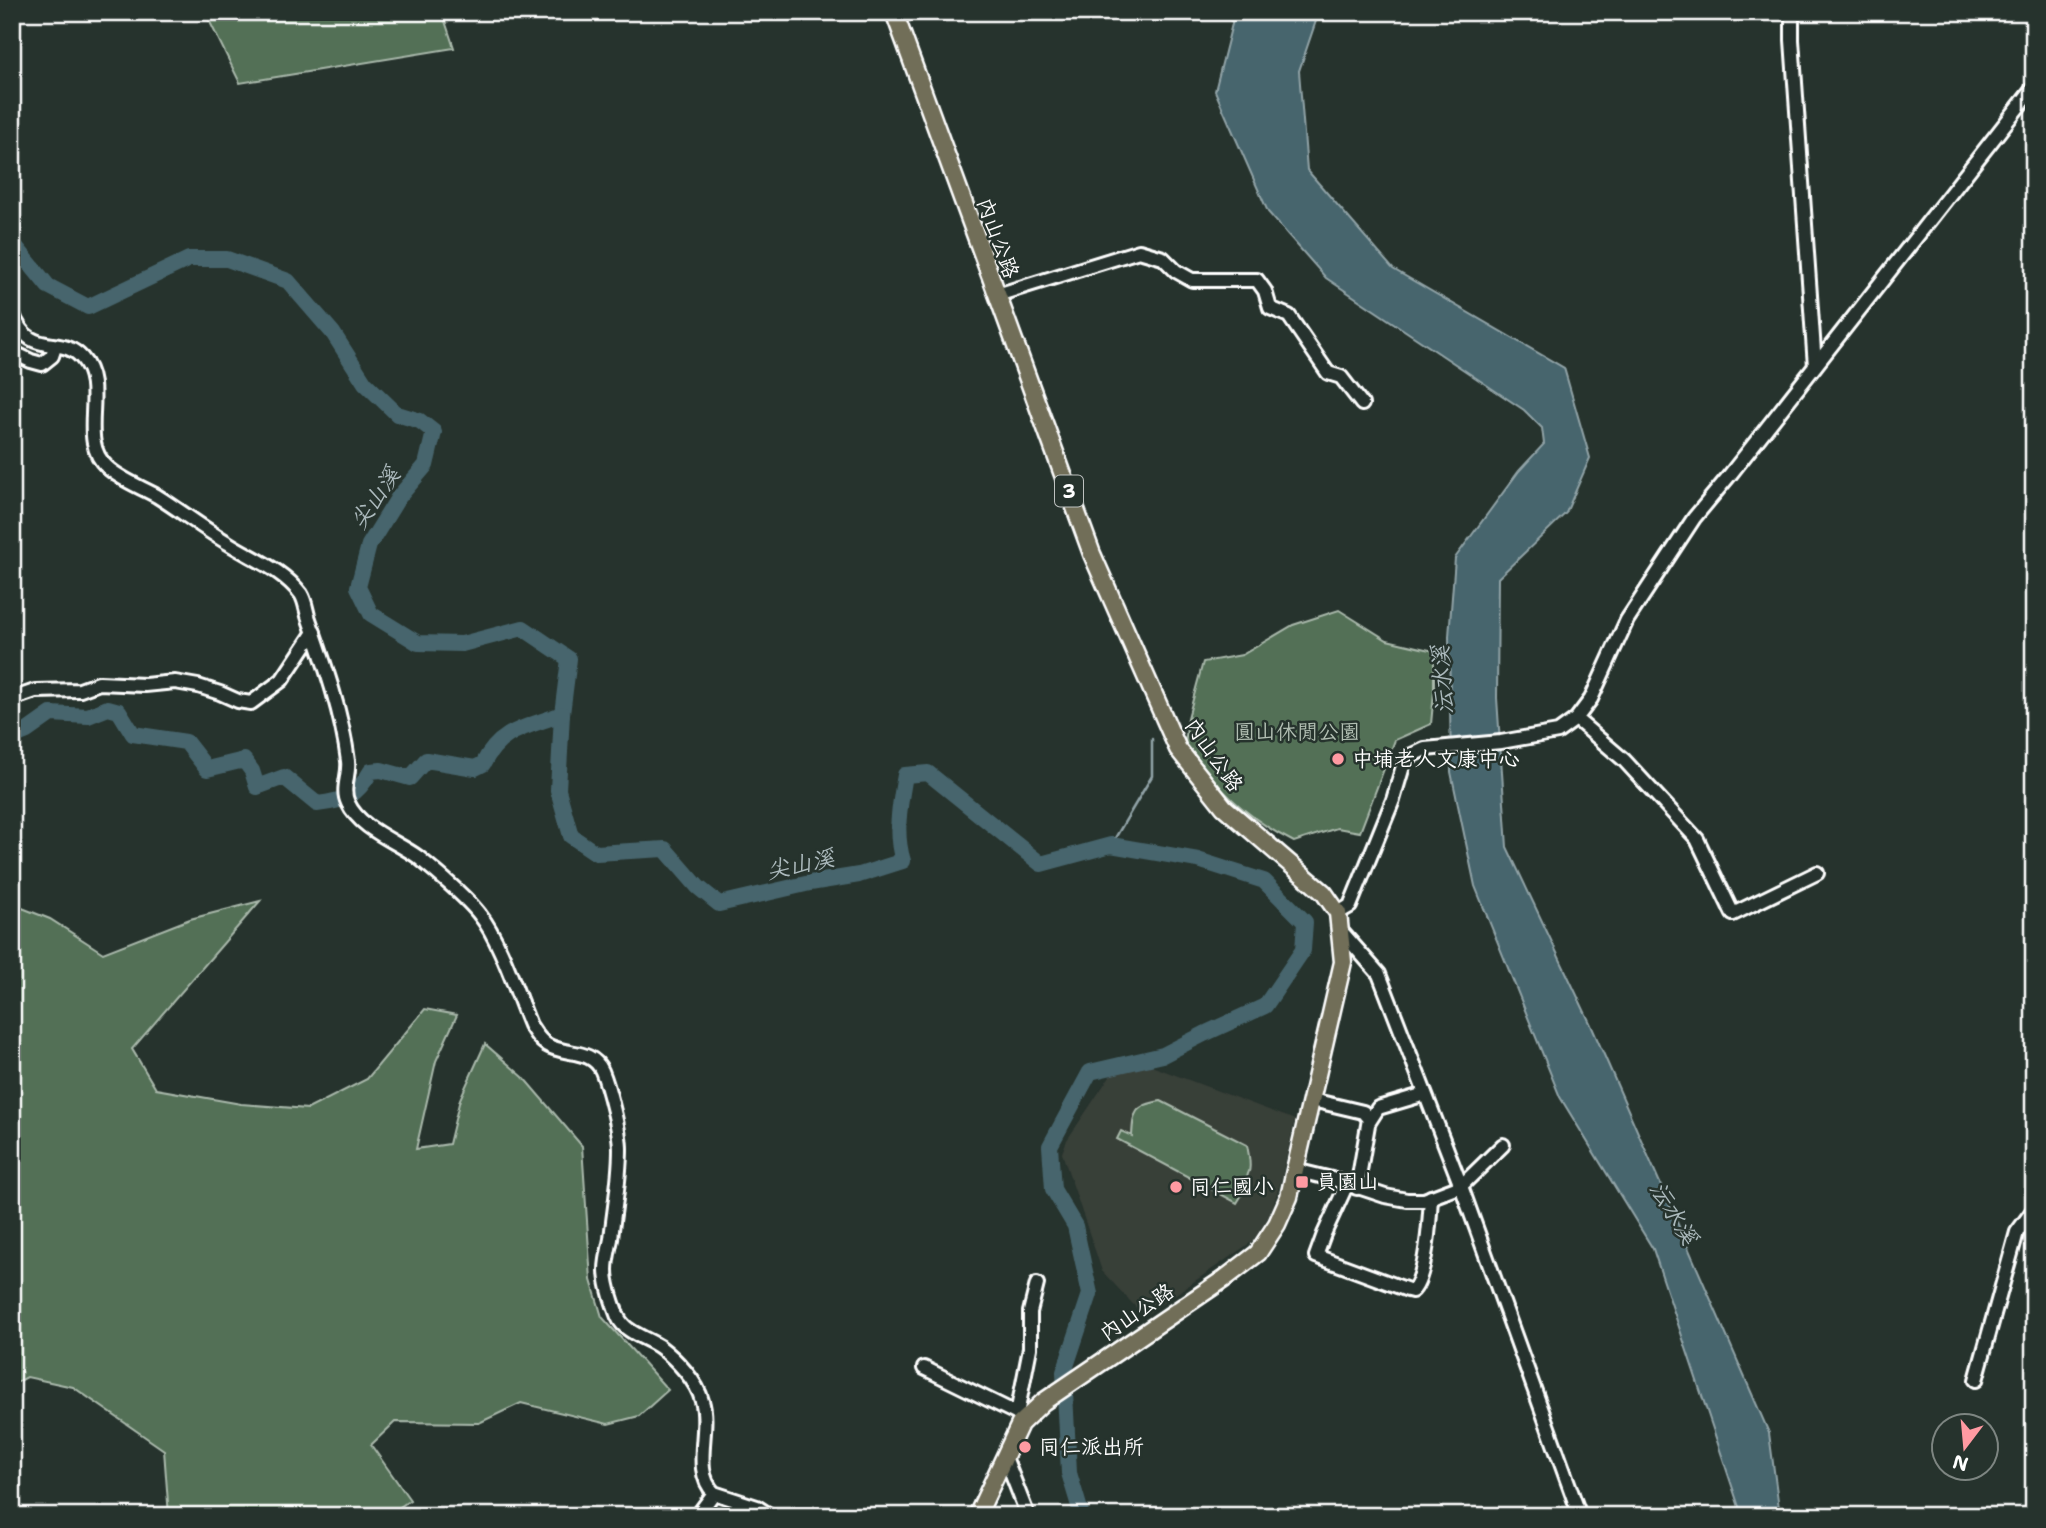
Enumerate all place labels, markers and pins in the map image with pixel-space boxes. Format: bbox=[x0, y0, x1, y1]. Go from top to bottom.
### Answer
place label: 中埔老人文康中心 bbox=[1352, 745, 1520, 773]
marker: 中埔老人文康中心 bbox=[1330, 751, 1346, 767]
place label: 員園山 bbox=[1316, 1168, 1379, 1196]
place label: 同仁國小 bbox=[1190, 1173, 1274, 1201]
marker: 員園山 bbox=[1294, 1174, 1310, 1190]
marker: 同仁國小 bbox=[1168, 1179, 1184, 1195]
place label: 同仁派出所 bbox=[1039, 1433, 1144, 1461]
marker: 同仁派出所 bbox=[1017, 1439, 1033, 1455]

